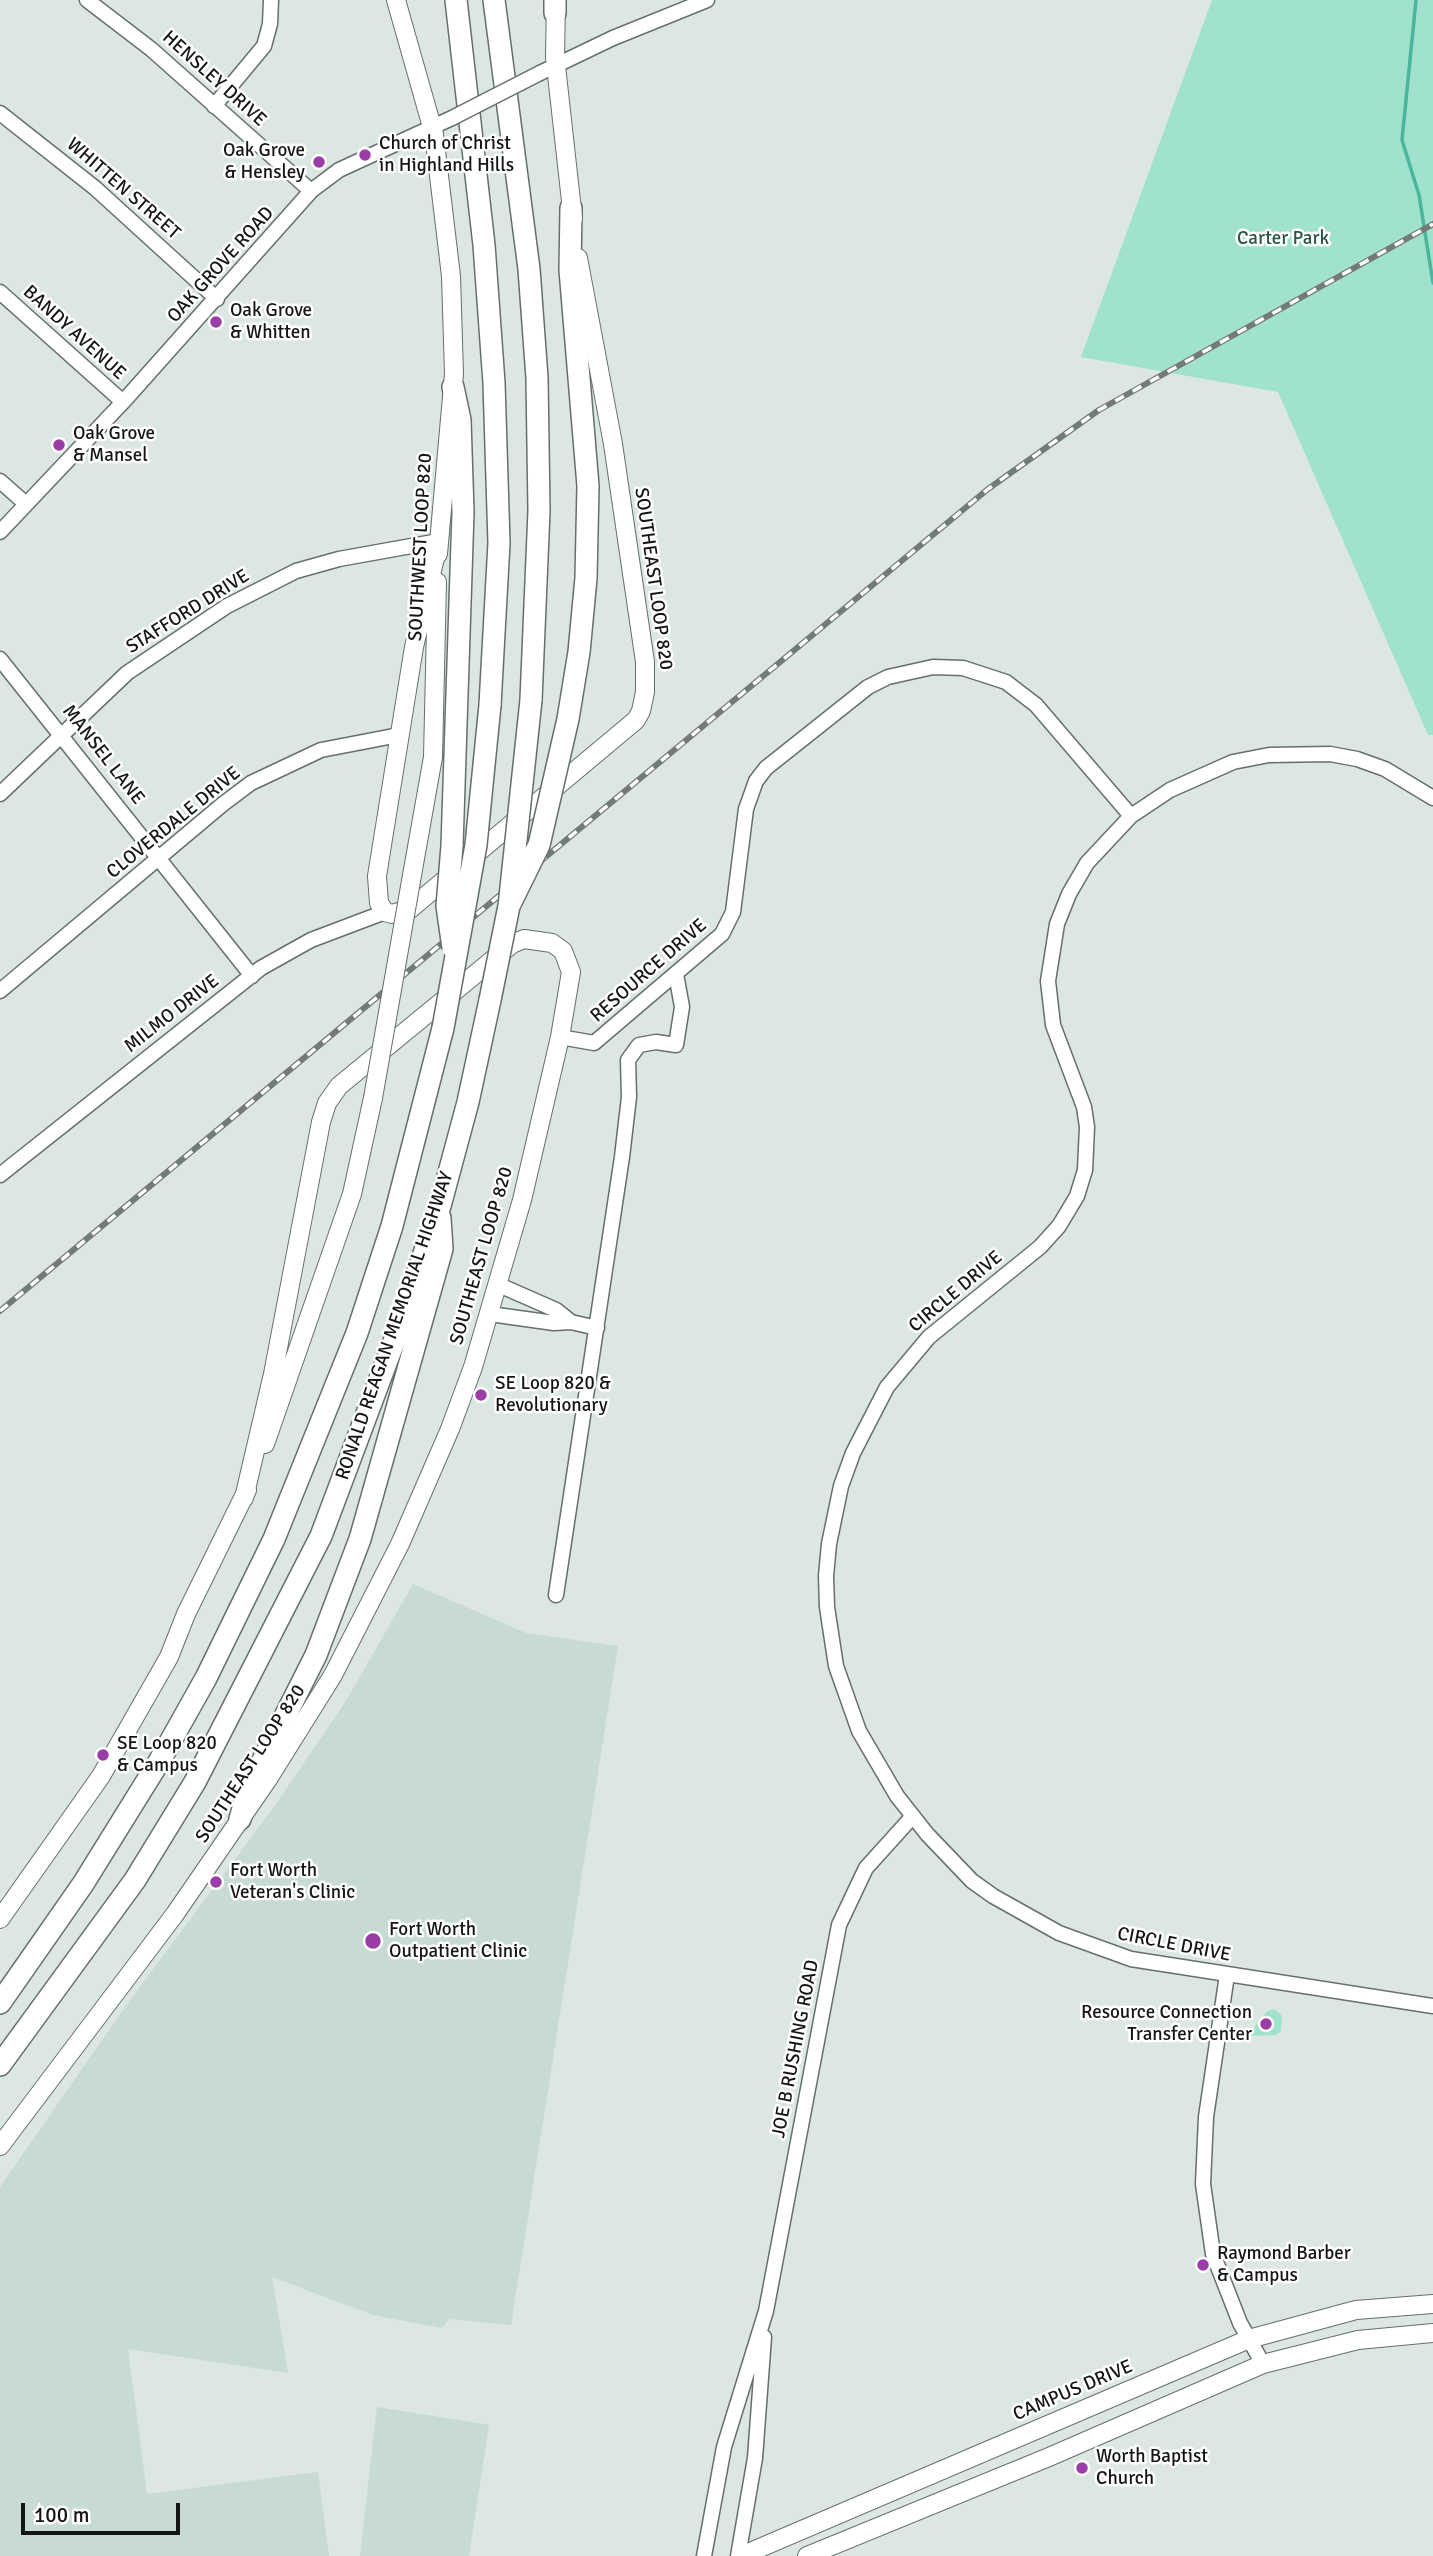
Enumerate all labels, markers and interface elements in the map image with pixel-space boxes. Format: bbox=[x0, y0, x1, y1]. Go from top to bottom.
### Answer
street label: HENSLEY DRIVE bbox=[157, 26, 271, 132]
street label: WHITTEN STREET bbox=[61, 133, 185, 245]
place label: Church of Christ in Highland Hills bbox=[379, 133, 514, 177]
place label: Oak Grove & Hensley bbox=[223, 140, 305, 184]
marker: Church of Christ in Highland Hills bbox=[357, 147, 373, 163]
marker: Oak Grove & Hensley bbox=[311, 154, 327, 170]
street label: OAK GROVE ROAD bbox=[163, 202, 279, 328]
park label: Carter Park bbox=[1237, 228, 1329, 250]
street label: BANDY AVENUE bbox=[18, 281, 130, 385]
place label: Oak Grove & Whitten bbox=[230, 300, 312, 344]
marker: Oak Grove & Whitten bbox=[208, 314, 224, 330]
place label: Oak Grove & Mansel bbox=[73, 423, 155, 467]
marker: Oak Grove & Mansel bbox=[51, 437, 67, 453]
street label: SOUTHWEST LOOP 820 bbox=[405, 452, 437, 642]
street label: SOUTHEAST LOOP 820 bbox=[629, 486, 677, 672]
street label: STAFFORD DRIVE bbox=[122, 565, 254, 659]
street label: MANSEL LANE bbox=[57, 701, 149, 809]
street label: CLOVERDALE DRIVE bbox=[103, 762, 245, 884]
street label: RESOURCE DRIVE bbox=[586, 914, 712, 1028]
street label: MILMO DRIVE bbox=[120, 970, 224, 1058]
street label: SOUTHEAST LOOP 820 bbox=[446, 1164, 518, 1348]
street label: RONALD REAGAN MEMORIAL HIGHWAY bbox=[331, 1169, 459, 1483]
street label: CIRCLE DRIVE bbox=[905, 1246, 1007, 1338]
place label: SE Loop 820 & Revolutionary bbox=[495, 1373, 611, 1417]
marker: SE Loop 820 & Revolutionary bbox=[473, 1387, 489, 1403]
street label: SOUTHEAST LOOP 820 bbox=[191, 1681, 311, 1847]
place label: SE Loop 820 & Campus bbox=[117, 1733, 217, 1777]
marker: SE Loop 820 & Campus bbox=[95, 1747, 111, 1763]
place label: Fort Worth Veteran's Clinic bbox=[230, 1860, 355, 1904]
marker: Fort Worth Veteran's Clinic bbox=[208, 1874, 224, 1890]
place label: Fort Worth Outpatient Clinic bbox=[389, 1919, 527, 1963]
street label: CIRCLE DRIVE bbox=[1115, 1923, 1233, 1967]
marker: Fort Worth Outpatient Clinic bbox=[363, 1931, 383, 1951]
street label: JOE B RUSHING ROAD bbox=[768, 1958, 824, 2140]
place label: Resource Connection Transfer Center bbox=[1081, 2002, 1252, 2046]
marker: Resource Connection Transfer Center bbox=[1258, 2016, 1274, 2032]
place label: Raymond Barber & Campus bbox=[1217, 2243, 1351, 2287]
marker: Raymond Barber & Campus bbox=[1195, 2257, 1211, 2273]
street label: CAMPUS DRIVE bbox=[1010, 2356, 1136, 2426]
place label: Worth Baptist Church bbox=[1096, 2446, 1208, 2490]
marker: Worth Baptist Church bbox=[1074, 2460, 1090, 2476]
scale bar bbox=[24, 2490, 184, 2534]
text: 100 m bbox=[34, 2502, 89, 2528]

